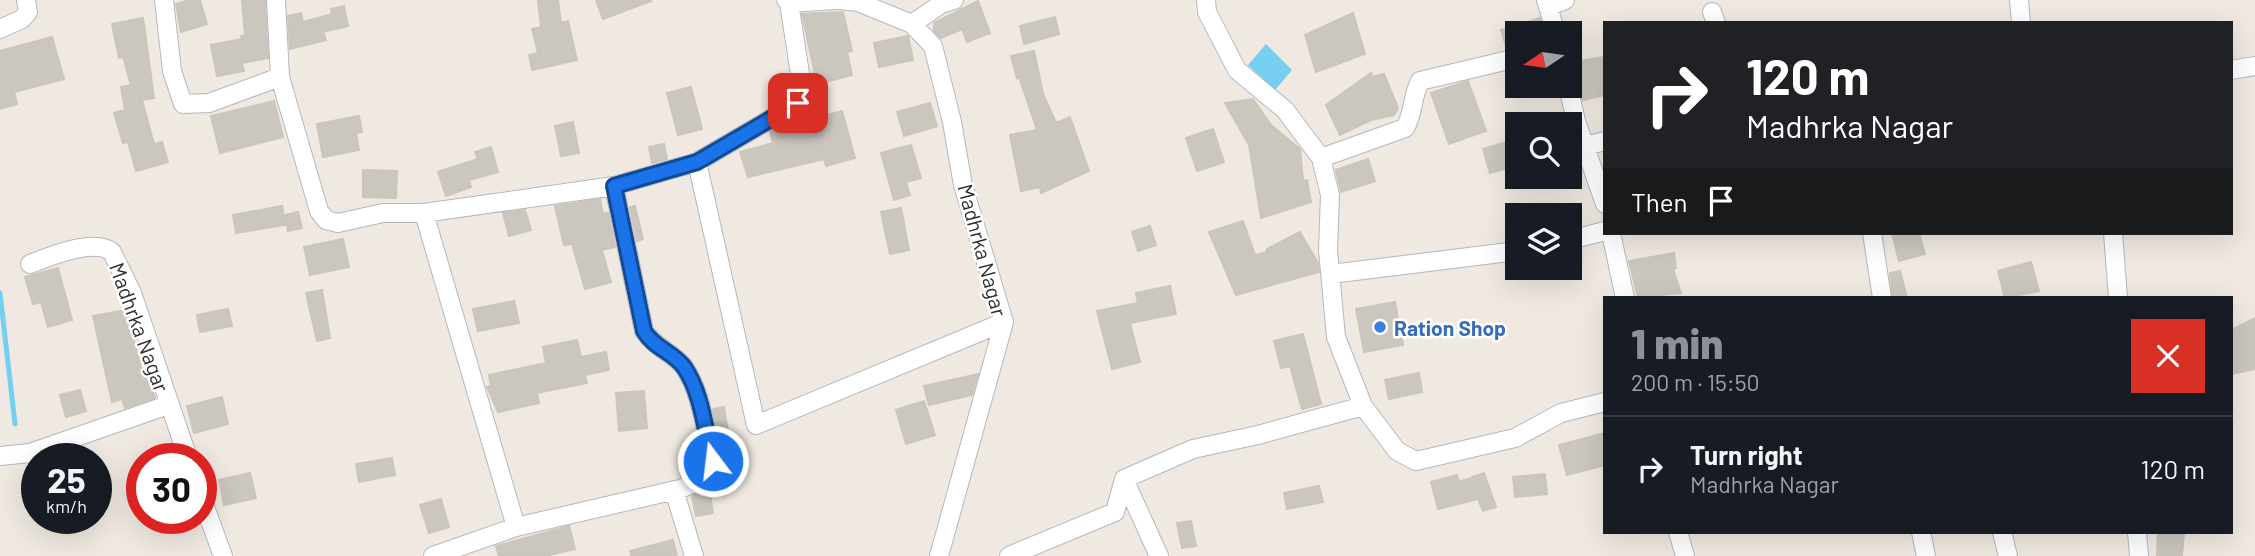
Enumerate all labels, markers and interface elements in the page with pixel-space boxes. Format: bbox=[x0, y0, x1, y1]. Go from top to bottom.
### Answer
north arrow bbox=[1505, 21, 1582, 98]
map controls bbox=[1505, 21, 1582, 280]
text: 120 m bbox=[1746, 46, 1869, 105]
icon: right bbox=[1631, 49, 1722, 140]
pin bbox=[768, 73, 828, 133]
icon: arrive bbox=[779, 84, 817, 122]
text: Madhrka Nagar bbox=[1746, 106, 1953, 144]
button: search bbox=[1505, 112, 1582, 189]
street label: Madhrka Nagar bbox=[953, 181, 1013, 319]
icon: arrive bbox=[1702, 182, 1740, 220]
text: Then bbox=[1631, 186, 1688, 217]
button: layers bbox=[1505, 203, 1582, 280]
street label: Madhrka Nagar bbox=[105, 259, 175, 395]
place label: Ration Shop bbox=[1394, 315, 1506, 340]
text: 1 min bbox=[1631, 317, 1723, 367]
marker: Ration Shop bbox=[1372, 319, 1388, 335]
button: close bbox=[2131, 319, 2205, 393]
text: 200 m · 15:50 bbox=[1631, 368, 1759, 396]
position arrow bbox=[676, 424, 750, 498]
text: Turn right bbox=[1690, 439, 1803, 470]
speed limit sign: 30 bbox=[126, 443, 217, 534]
icon: right bbox=[1631, 450, 1669, 488]
text: 120 m bbox=[2141, 453, 2205, 484]
text: 25 bbox=[47, 458, 86, 500]
text: Madhrka Nagar bbox=[1690, 470, 1839, 498]
text: km/h bbox=[46, 495, 87, 517]

